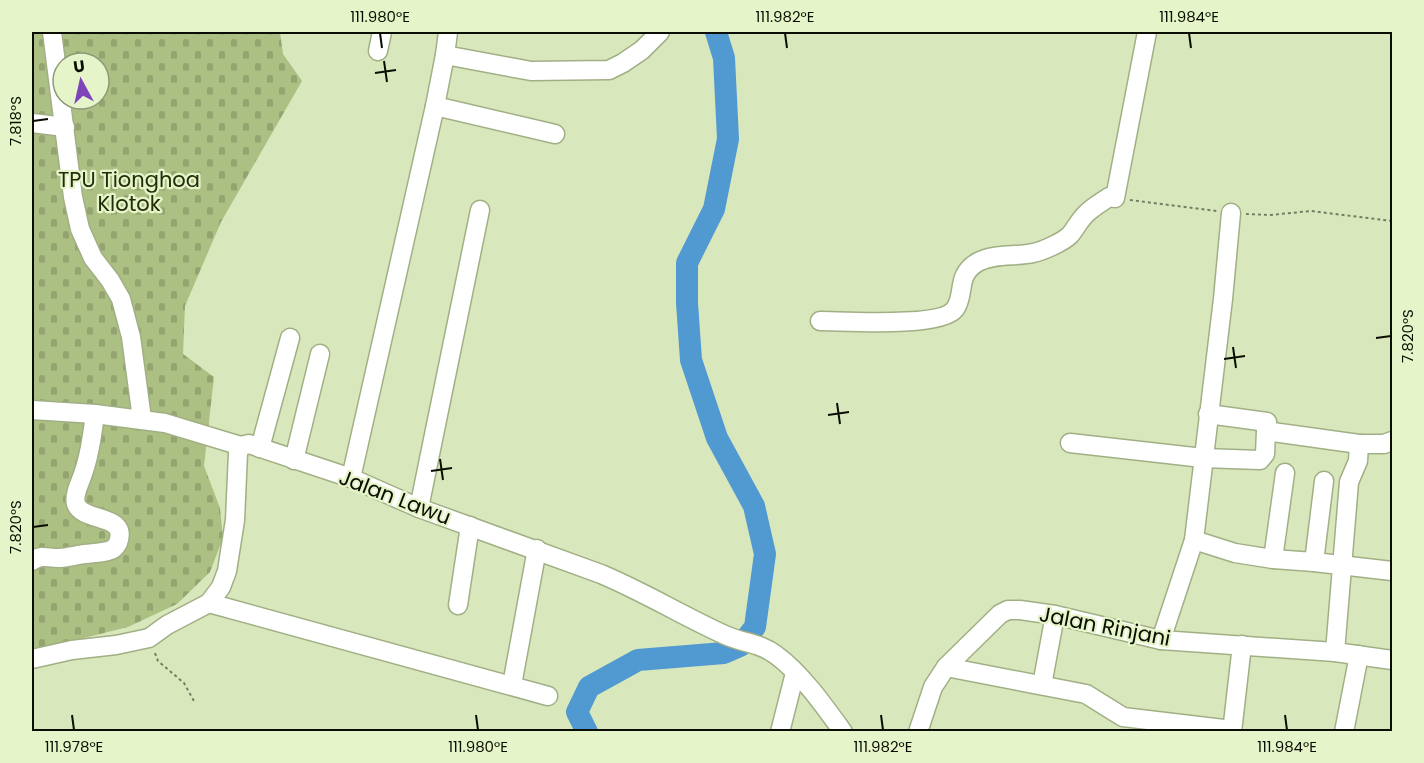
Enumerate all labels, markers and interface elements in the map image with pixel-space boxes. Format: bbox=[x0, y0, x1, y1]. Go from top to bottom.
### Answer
text: 111.980°E bbox=[350, 6, 410, 27]
text: 111.982°E bbox=[756, 6, 814, 27]
text: 111.984°E bbox=[1159, 6, 1219, 27]
north arrow bbox=[51, 51, 111, 111]
text: U bbox=[72, 54, 86, 79]
text: 7.818°S bbox=[5, 96, 26, 146]
park label: TPU Tionghoa Klotok bbox=[58, 165, 200, 218]
text: 7.820°S bbox=[1397, 309, 1418, 363]
street label: Jalan Lawu bbox=[335, 462, 455, 532]
text: 7.820°S bbox=[5, 500, 26, 554]
street label: Jalan Rinjani bbox=[1037, 599, 1173, 653]
text: 111.978°E bbox=[45, 736, 103, 757]
text: 111.980°E bbox=[448, 736, 508, 757]
text: 111.982°E bbox=[854, 736, 912, 757]
text: 111.984°E bbox=[1257, 736, 1317, 757]

